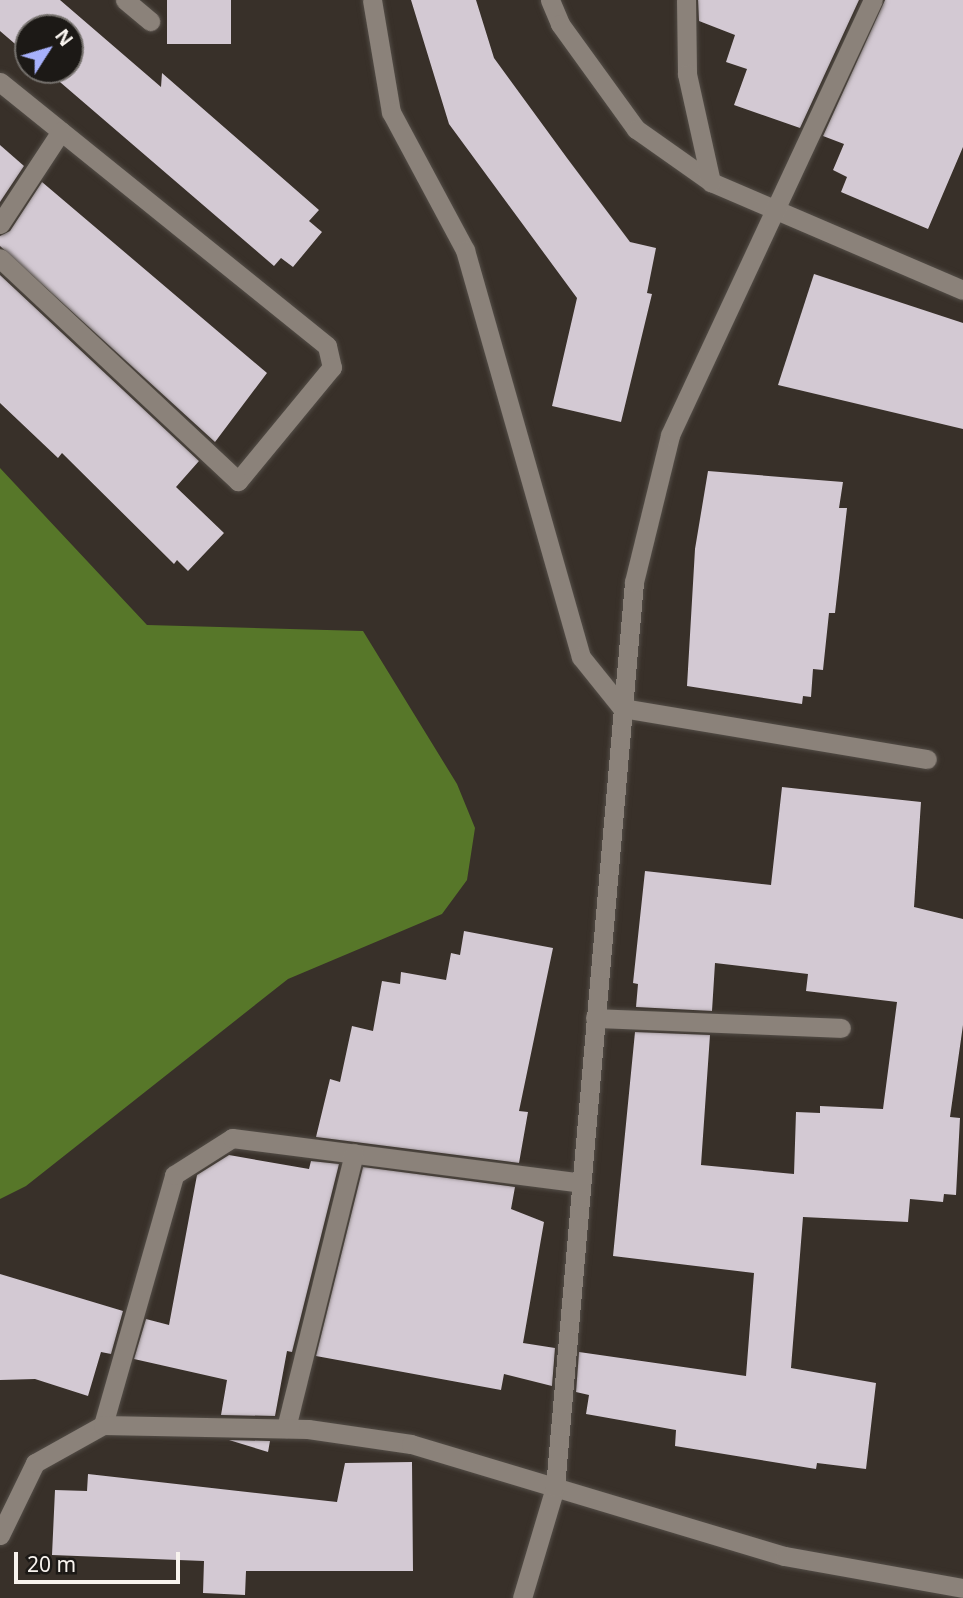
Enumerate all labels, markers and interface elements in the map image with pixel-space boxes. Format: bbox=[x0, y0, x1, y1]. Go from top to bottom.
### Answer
north arrow bbox=[14, 14, 84, 84]
text: N bbox=[49, 24, 79, 52]
scale bar bbox=[18, 1538, 184, 1582]
text: 20 m bbox=[27, 1550, 76, 1578]

